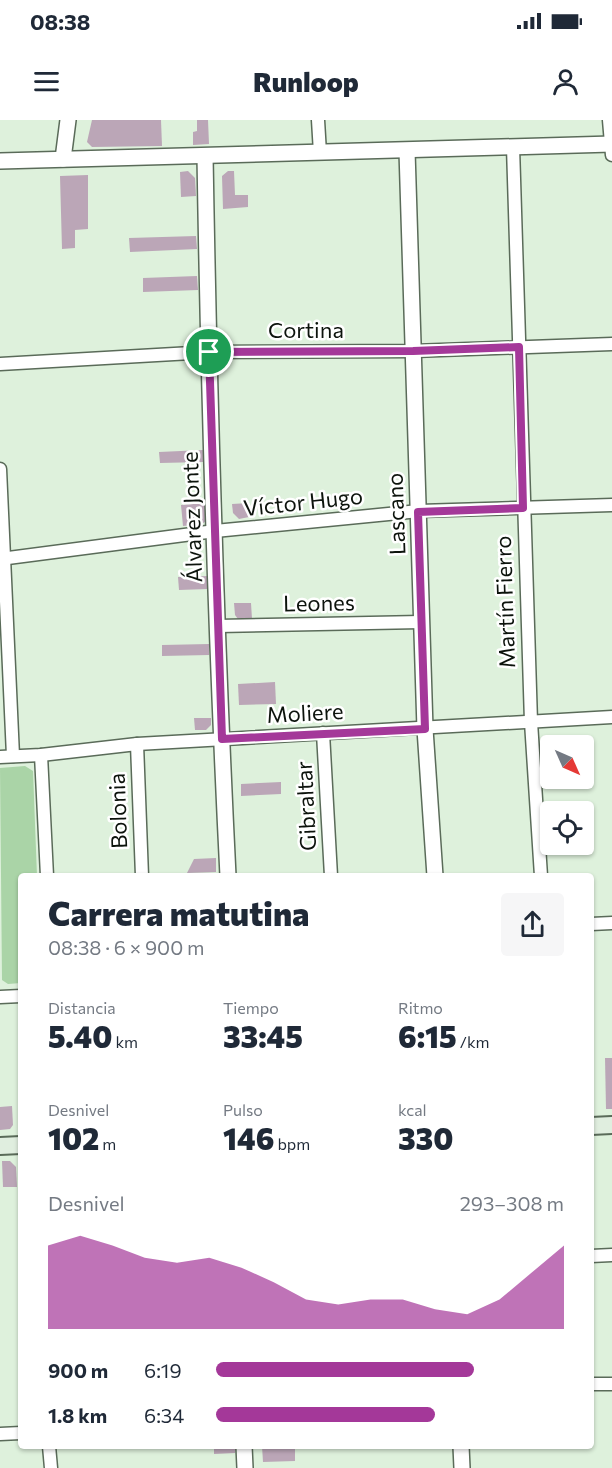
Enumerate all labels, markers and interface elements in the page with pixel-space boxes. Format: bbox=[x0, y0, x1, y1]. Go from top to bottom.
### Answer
text: 08:38 bbox=[30, 8, 90, 35]
icon: menu bbox=[30, 65, 63, 98]
text: Runloop bbox=[253, 65, 359, 98]
icon: person bbox=[549, 65, 582, 98]
street label: Cortina bbox=[268, 316, 344, 343]
pin bbox=[183, 326, 234, 377]
icon: arrive bbox=[192, 335, 225, 368]
street label: Álvarez Jonte bbox=[176, 451, 207, 583]
street label: Lascano bbox=[381, 472, 410, 556]
street label: Víctor Hugo bbox=[242, 482, 364, 521]
street label: Martín Fierro bbox=[489, 535, 520, 669]
street label: Leones bbox=[283, 588, 355, 617]
street label: Moliere bbox=[266, 697, 344, 728]
north arrow bbox=[540, 735, 594, 789]
map controls bbox=[540, 735, 594, 855]
street label: Gibraltar bbox=[290, 760, 321, 852]
street label: Bolonia bbox=[103, 773, 132, 849]
button: locate bbox=[540, 801, 594, 855]
text: Carrera matutina bbox=[48, 892, 309, 933]
button: share bbox=[501, 893, 564, 956]
text: 08:38 · 6 × 900 m bbox=[48, 935, 204, 959]
text: Distancia bbox=[48, 998, 116, 1017]
text: Tiempo bbox=[223, 998, 279, 1017]
text: Ritmo bbox=[398, 998, 443, 1017]
text: 5.40 bbox=[48, 1017, 112, 1054]
text: 33:45 bbox=[223, 1017, 303, 1054]
text: 6:15 bbox=[398, 1017, 457, 1054]
text: km bbox=[112, 1032, 138, 1051]
text: /km bbox=[457, 1032, 490, 1051]
text: Desnivel bbox=[48, 1100, 109, 1119]
text: Pulso bbox=[223, 1100, 263, 1119]
text: kcal bbox=[398, 1100, 427, 1119]
text: 102 bbox=[48, 1119, 99, 1156]
text: 146 bbox=[223, 1119, 274, 1156]
text: 330 bbox=[398, 1119, 453, 1156]
text: m bbox=[99, 1134, 116, 1153]
text: bpm bbox=[274, 1134, 310, 1153]
text: Desnivel bbox=[48, 1191, 125, 1215]
text: 293–308 m bbox=[460, 1191, 564, 1215]
text: 900 m bbox=[48, 1358, 108, 1382]
text: 6:19 bbox=[144, 1358, 182, 1382]
text: 1.8 km bbox=[48, 1403, 107, 1427]
text: 6:34 bbox=[144, 1403, 184, 1427]

